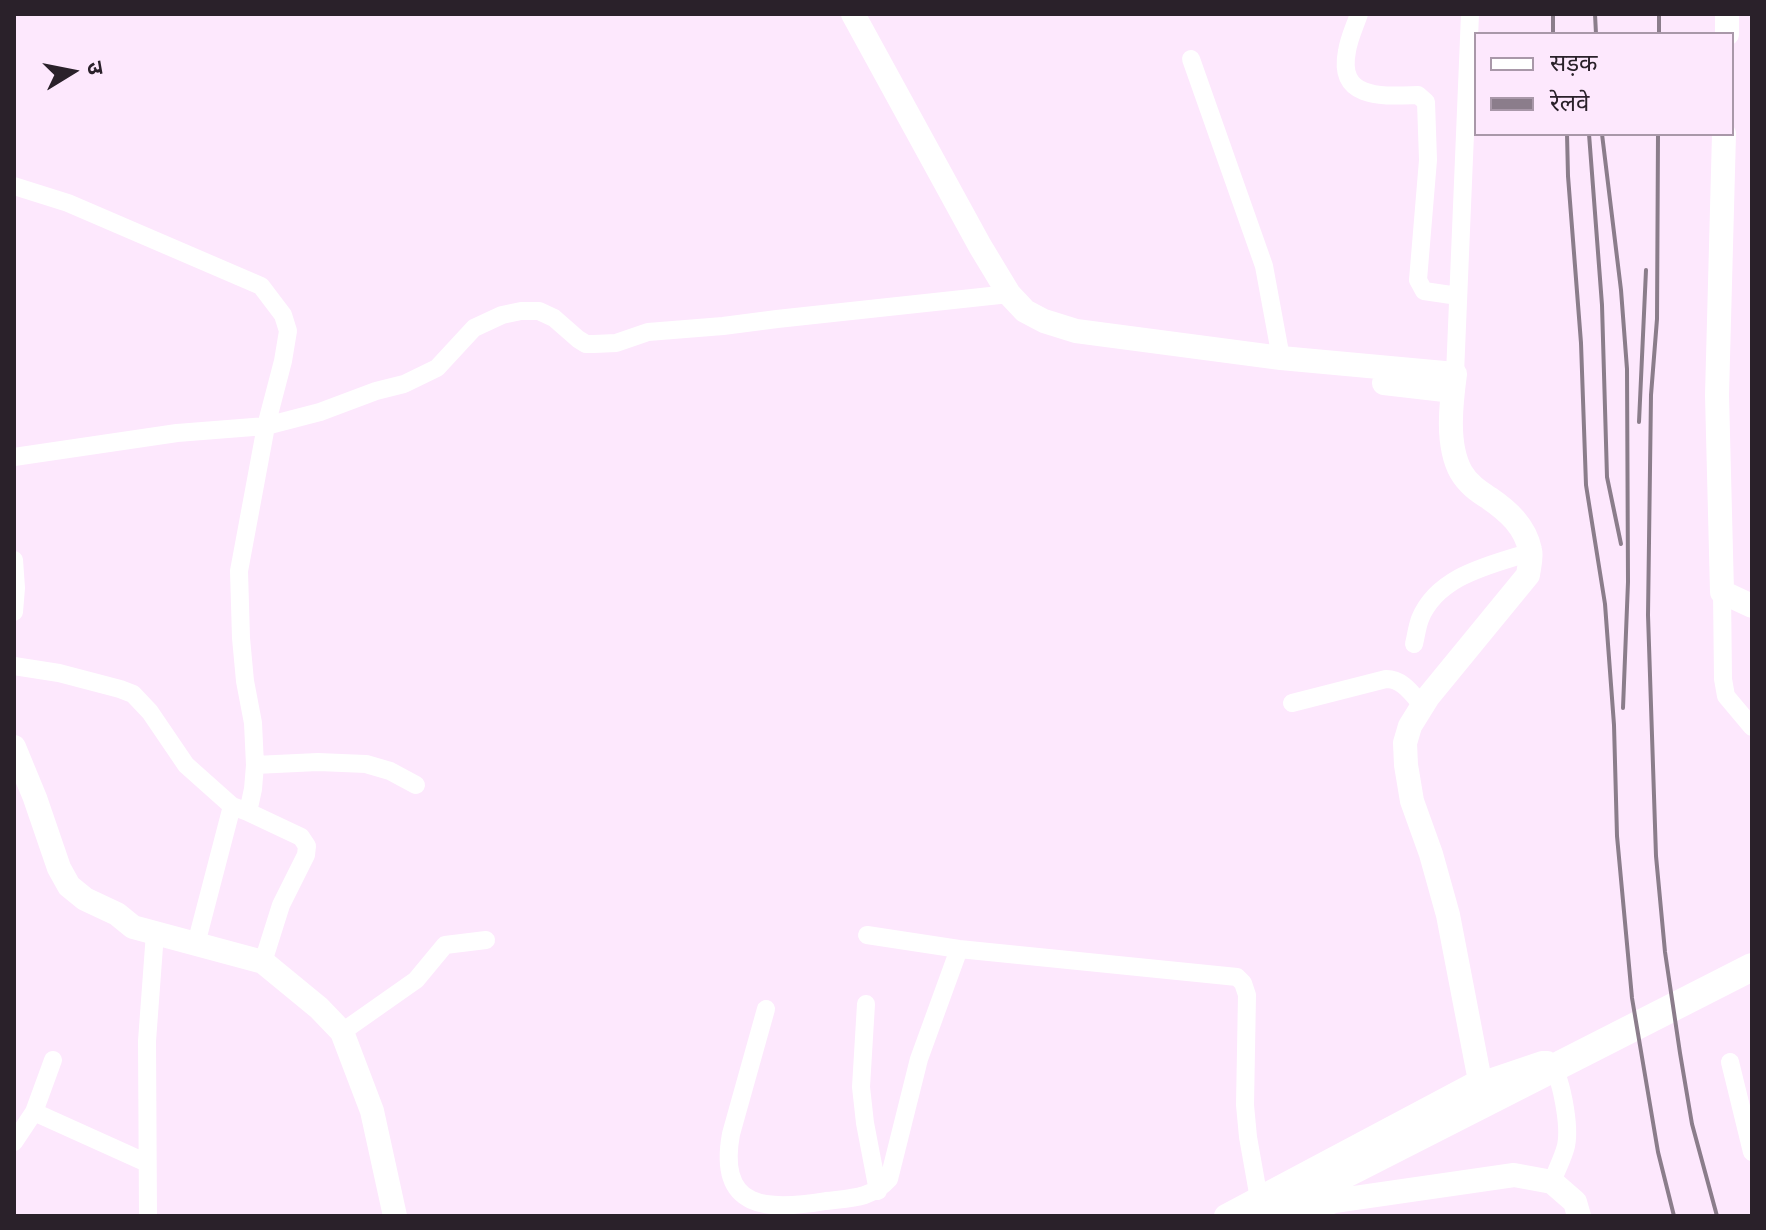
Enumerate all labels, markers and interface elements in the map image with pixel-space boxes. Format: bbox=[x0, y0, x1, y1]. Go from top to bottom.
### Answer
north arrow bbox=[32, 32, 112, 112]
legend bbox=[1474, 32, 1734, 136]
text: सड़क bbox=[1550, 48, 1598, 77]
text: उ bbox=[82, 59, 110, 76]
text: रेलवे bbox=[1550, 88, 1589, 117]

